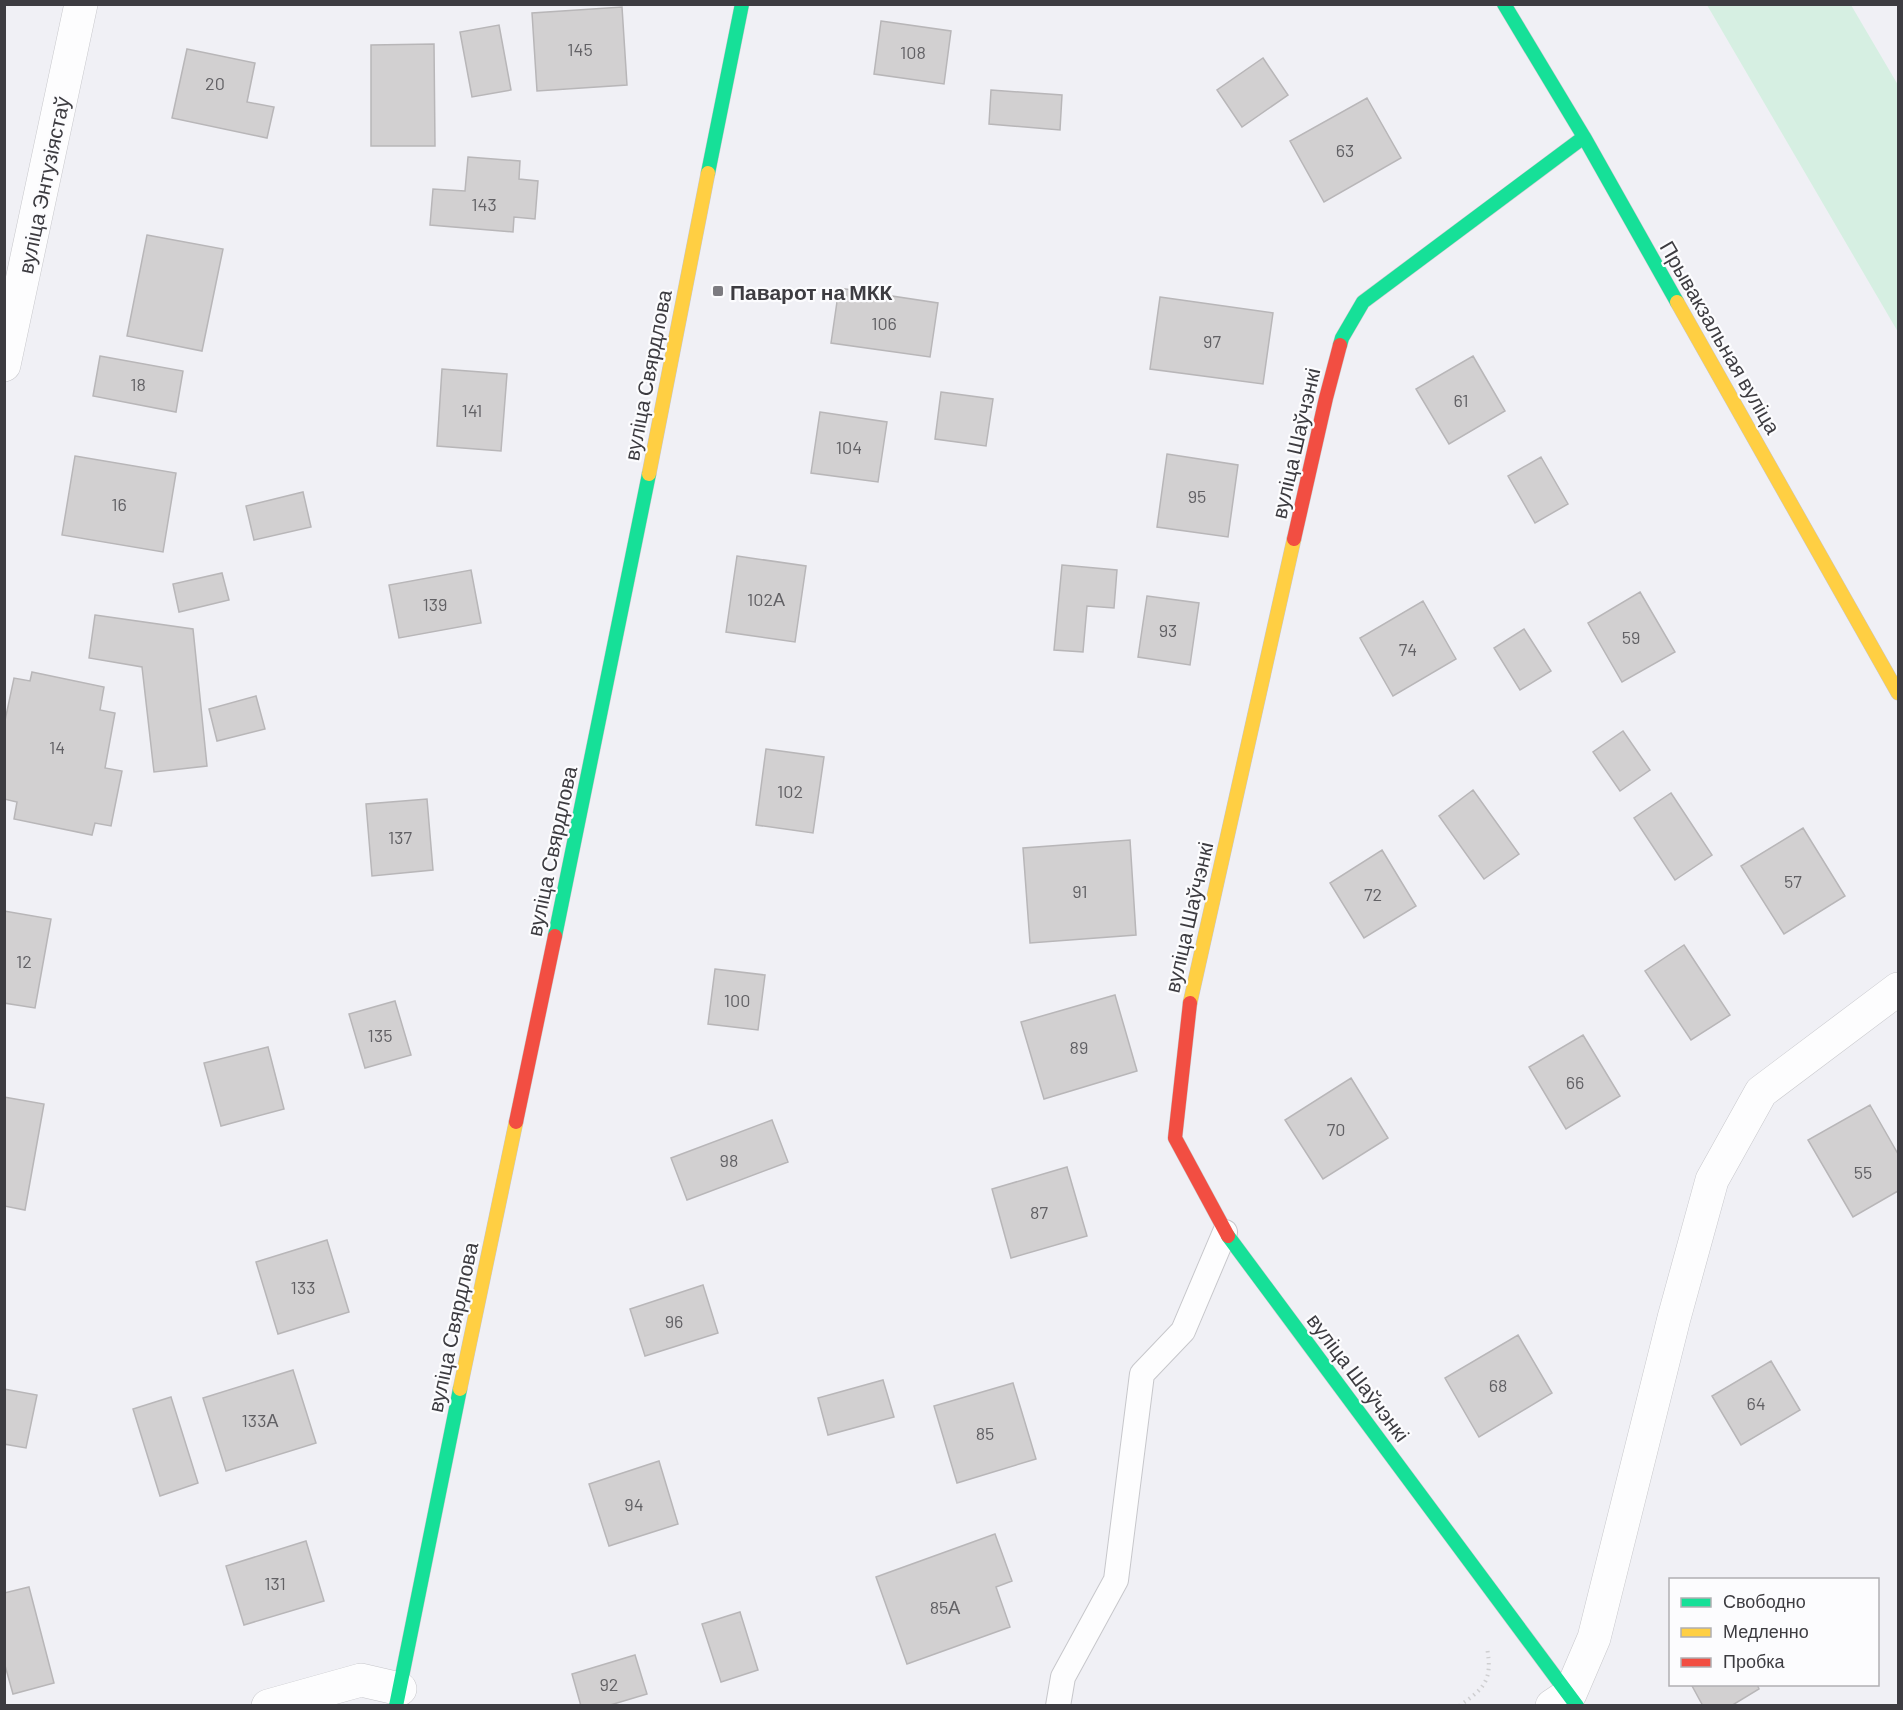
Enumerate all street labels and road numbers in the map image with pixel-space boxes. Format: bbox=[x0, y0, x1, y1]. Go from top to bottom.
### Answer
street label: вуліца Энтузіястаў bbox=[12, 94, 74, 276]
street label: Прывакзальная вуліца bbox=[1656, 236, 1787, 438]
street label: вуліца Свярдлова bbox=[618, 287, 676, 462]
street label: вуліца Шаўчэнкі bbox=[1265, 365, 1325, 521]
street label: вуліца Свярдлова bbox=[521, 763, 581, 938]
street label: вуліца Шаўчэнкі bbox=[1158, 839, 1218, 995]
street label: вуліца Свярдлова bbox=[422, 1239, 482, 1414]
street label: вуліца Шаўчэнкі bbox=[1303, 1308, 1415, 1446]

